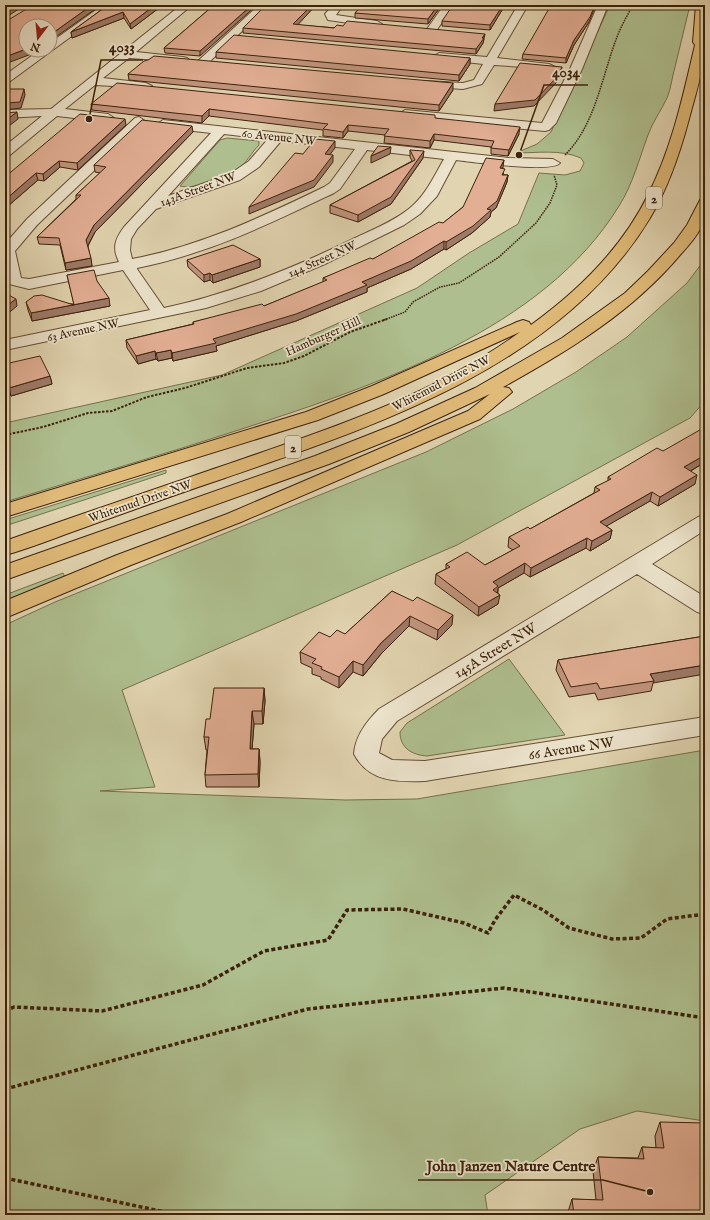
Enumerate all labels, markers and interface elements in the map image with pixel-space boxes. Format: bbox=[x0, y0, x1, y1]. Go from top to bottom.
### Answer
north arrow bbox=[18, 18, 58, 58]
callout: 4033 bbox=[101, 33, 143, 60]
text: N bbox=[29, 38, 43, 55]
text: 4033 bbox=[109, 38, 135, 57]
callout: 4034 bbox=[544, 58, 588, 85]
text: 4034 bbox=[552, 63, 580, 82]
street label: 60 Avenue NW bbox=[241, 126, 317, 149]
street label: 143A Street NW bbox=[158, 169, 239, 210]
road number: 2 bbox=[646, 187, 662, 209]
street label: 144 Street NW bbox=[286, 238, 359, 281]
street label: Hamburger Hill bbox=[283, 313, 364, 360]
street label: 63 Avenue NW bbox=[46, 315, 121, 345]
street label: Whitemud Drive NW bbox=[390, 352, 493, 415]
road number: 2 bbox=[285, 436, 301, 458]
street label: Whitemud Drive NW bbox=[87, 477, 194, 526]
street label: 145A Street NW bbox=[451, 619, 541, 683]
street label: 66 Avenue NW bbox=[527, 733, 616, 765]
callout: John Janzen Nature Centre bbox=[418, 1153, 603, 1180]
text: John Janzen Nature Centre bbox=[424, 1157, 596, 1176]

